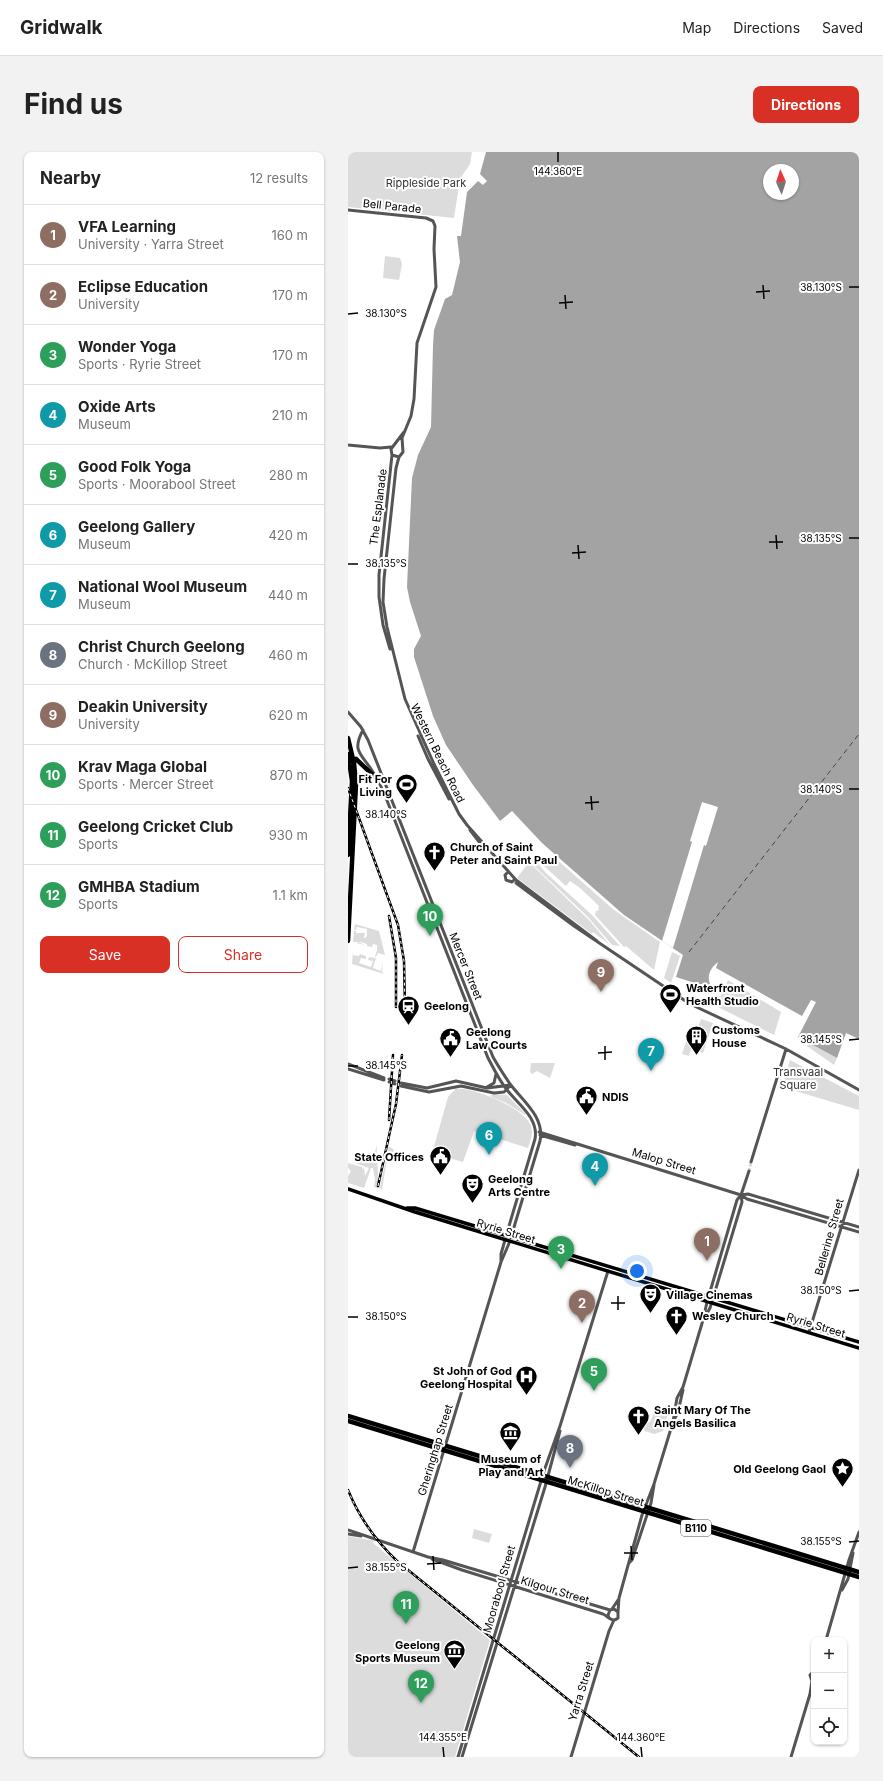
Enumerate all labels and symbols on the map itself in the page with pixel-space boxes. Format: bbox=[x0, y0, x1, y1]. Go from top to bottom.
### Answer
north arrow bbox=[763, 164, 799, 200]
text: 144.360°E bbox=[534, 165, 582, 177]
park label: Rippleside Park bbox=[386, 176, 466, 190]
street label: Bell Parade bbox=[362, 196, 422, 216]
text: 38.130°S bbox=[800, 281, 842, 293]
text: 38.130°S bbox=[365, 307, 407, 319]
street label: The Esplanade bbox=[366, 468, 390, 546]
text: 38.135°S bbox=[800, 532, 842, 544]
text: 38.135°S bbox=[365, 557, 407, 569]
street label: Western Beach Road bbox=[408, 701, 468, 805]
place label: Fit For Living bbox=[359, 772, 393, 799]
sports icon: Fit For Living bbox=[394, 772, 420, 805]
text: 38.140°S bbox=[800, 783, 842, 795]
text: 38.140°S bbox=[365, 808, 407, 820]
church icon: Church of Saint Peter and Saint Paul bbox=[422, 840, 448, 873]
place label: Church of Saint Peter and Saint Paul bbox=[450, 840, 557, 867]
pin: 10 bbox=[417, 903, 443, 936]
street label: Mercer Street bbox=[446, 930, 486, 1002]
pin: 9 bbox=[588, 959, 614, 992]
sports icon: Waterfront Health Studio bbox=[657, 981, 683, 1014]
place label: Waterfront Health Studio bbox=[686, 981, 759, 1008]
station icon: Geelong bbox=[395, 993, 421, 1026]
place label: Geelong bbox=[424, 999, 469, 1013]
building icon: Customs House bbox=[683, 1023, 709, 1056]
place label: Customs House bbox=[712, 1023, 760, 1050]
public building icon: Geelong Law Courts bbox=[438, 1025, 464, 1058]
place label: Geelong Law Courts bbox=[466, 1025, 527, 1052]
text: 38.145°S bbox=[800, 1033, 842, 1045]
pin: 7 bbox=[638, 1038, 664, 1071]
text: 38.145°S bbox=[365, 1059, 407, 1071]
park label: Transvaal Square bbox=[773, 1065, 823, 1092]
public building icon: NDIS bbox=[574, 1084, 600, 1117]
place label: NDIS bbox=[602, 1090, 629, 1104]
pin: 6 bbox=[476, 1122, 502, 1155]
public building icon: State Offices bbox=[427, 1144, 453, 1177]
street label: Malop Street bbox=[630, 1145, 698, 1177]
place label: State Offices bbox=[354, 1150, 424, 1164]
pin: 4 bbox=[582, 1153, 608, 1186]
theatre icon: Geelong Arts Centre bbox=[459, 1172, 485, 1205]
place label: Geelong Arts Centre bbox=[488, 1172, 550, 1199]
street label: Bellerine Street bbox=[811, 1197, 847, 1277]
street label: Ryrie Street bbox=[475, 1215, 537, 1247]
pin: 1 bbox=[694, 1228, 720, 1261]
pin: 3 bbox=[548, 1236, 574, 1269]
your location bbox=[627, 1261, 647, 1281]
theatre icon: Village Cinemas bbox=[637, 1282, 663, 1315]
text: 38.150°S bbox=[800, 1284, 842, 1296]
place label: Village Cinemas bbox=[666, 1288, 753, 1302]
pin: 2 bbox=[569, 1290, 595, 1323]
church icon: Wesley Church bbox=[663, 1303, 689, 1336]
place label: Wesley Church bbox=[692, 1309, 774, 1323]
street label: Ryrie Street bbox=[785, 1309, 847, 1341]
text: 38.150°S bbox=[365, 1310, 407, 1322]
pin: 5 bbox=[581, 1358, 607, 1391]
place label: St John of God Geelong Hospital bbox=[420, 1364, 512, 1391]
hospital icon: St John of God Geelong Hospital bbox=[514, 1364, 540, 1397]
street label: Gheringhap Street bbox=[414, 1402, 456, 1497]
church icon: Saint Mary Of The Angels Basilica bbox=[625, 1403, 651, 1436]
place label: Saint Mary Of The Angels Basilica bbox=[654, 1403, 751, 1430]
museum icon: Museum of Play and Art bbox=[498, 1420, 524, 1453]
pin: 8 bbox=[557, 1435, 583, 1468]
place label: Museum of Play and Art bbox=[478, 1452, 544, 1479]
place icon: Old Geelong Gaol bbox=[829, 1456, 855, 1489]
place label: Old Geelong Gaol bbox=[733, 1462, 826, 1476]
street label: McKillop Street bbox=[566, 1473, 646, 1509]
road number: B110 bbox=[681, 1520, 711, 1536]
text: 38.155°S bbox=[800, 1535, 842, 1547]
street label: Moorabool Street bbox=[480, 1543, 518, 1634]
text: 38.155°S bbox=[365, 1561, 407, 1573]
street label: Kilgour Street bbox=[519, 1573, 591, 1607]
pin: 11 bbox=[393, 1591, 419, 1624]
place label: Geelong Sports Museum bbox=[355, 1638, 440, 1665]
museum icon: Geelong Sports Museum bbox=[442, 1638, 468, 1671]
street label: Yarra Street bbox=[565, 1659, 597, 1723]
pin: 12 bbox=[408, 1670, 434, 1703]
text: 144.355°E bbox=[419, 1731, 467, 1743]
text: 144.360°E bbox=[617, 1731, 665, 1743]

